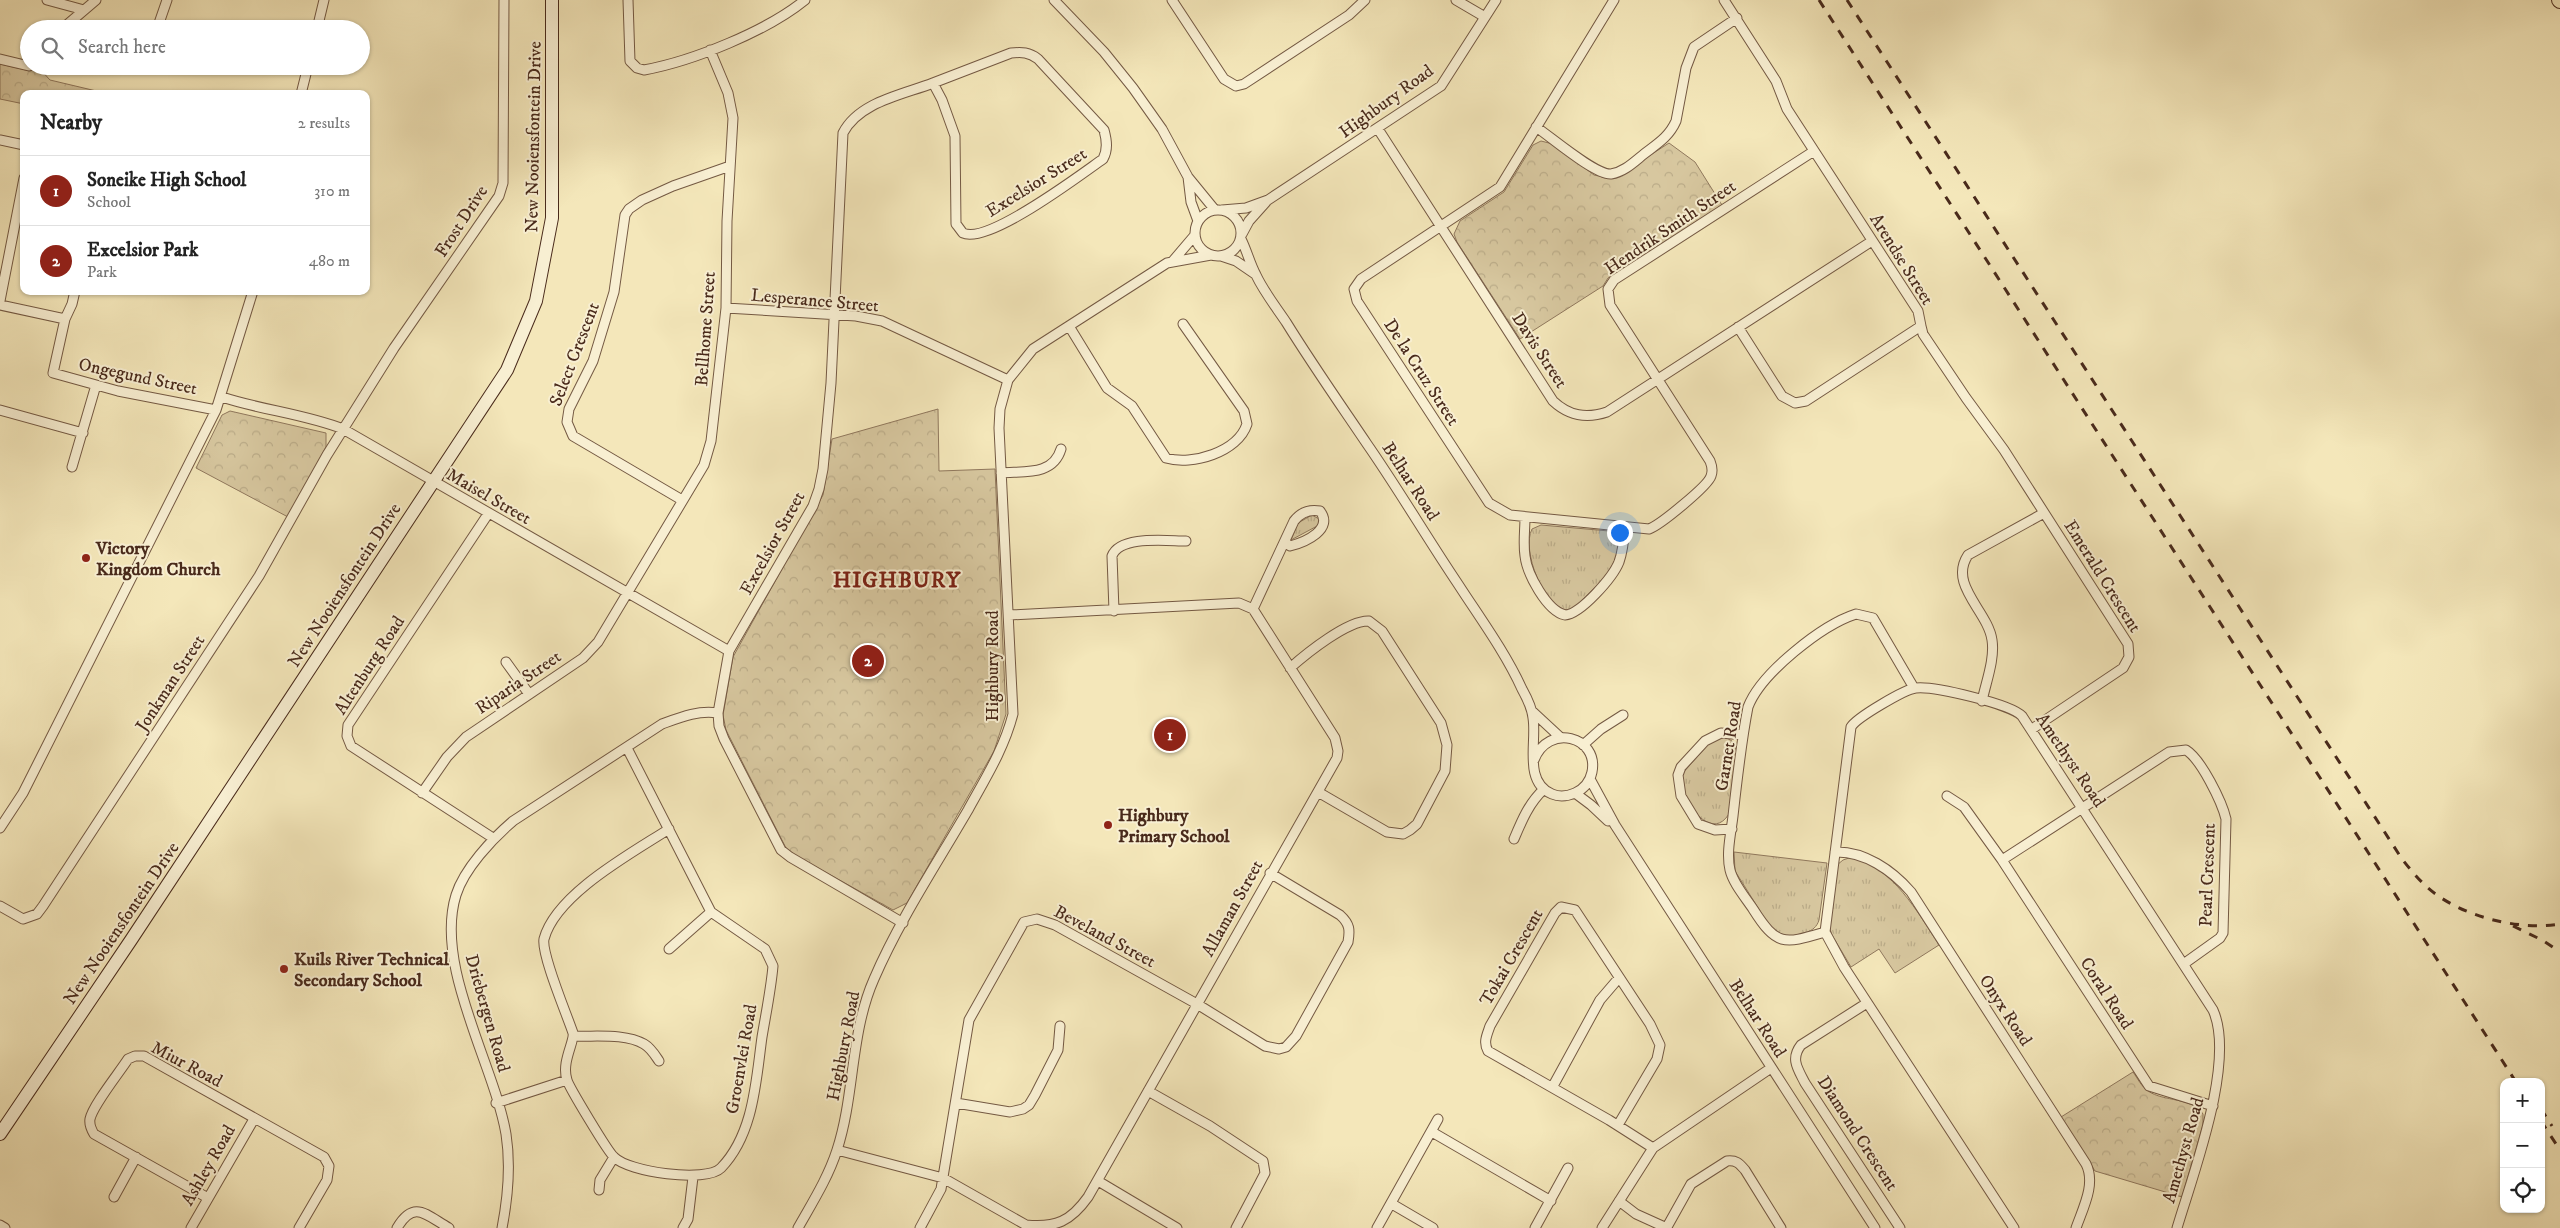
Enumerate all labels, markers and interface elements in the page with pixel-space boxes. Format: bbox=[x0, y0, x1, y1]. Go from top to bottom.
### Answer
search box bbox=[20, 20, 370, 75]
icon: search bbox=[38, 34, 66, 62]
text: Search here bbox=[78, 36, 166, 59]
street label: New Nooiensfontein Drive bbox=[521, 41, 547, 233]
street label: Highbury Road bbox=[1335, 60, 1438, 143]
text: Nearby bbox=[40, 110, 102, 136]
text: 2 results bbox=[298, 113, 350, 133]
street label: Excelsior Street bbox=[982, 143, 1091, 223]
text: Soneike High School bbox=[87, 169, 246, 192]
street label: Hendrik Smith Street bbox=[1601, 176, 1741, 280]
text: 1 bbox=[53, 181, 59, 201]
text: 310 m bbox=[314, 181, 350, 201]
street label: Frost Drive bbox=[430, 181, 493, 262]
text: School bbox=[87, 192, 131, 212]
street label: Arendse Street bbox=[1864, 210, 1938, 310]
text: Excelsior Park bbox=[87, 239, 199, 262]
text: 2 bbox=[52, 251, 60, 271]
text: 480 m bbox=[309, 251, 350, 271]
text: Park bbox=[87, 262, 117, 282]
street label: Bellhome Street bbox=[691, 271, 721, 387]
street label: Lesperance Street bbox=[750, 284, 880, 318]
street label: Select Crescent bbox=[545, 299, 605, 409]
street label: Davis Street bbox=[1507, 308, 1572, 393]
street label: De la Cruz Street bbox=[1378, 315, 1464, 430]
street label: Ongegund Street bbox=[77, 354, 199, 400]
street label: Belhar Road bbox=[1377, 438, 1444, 525]
street label: Maisel Street bbox=[442, 464, 535, 530]
street label: Excelsior Street bbox=[735, 488, 810, 599]
street label: New Nooiensfontein Drive bbox=[283, 499, 406, 672]
street label: Emerald Crescent bbox=[2059, 516, 2146, 637]
your location bbox=[1607, 520, 1633, 546]
place label: Victory Kingdom Church bbox=[95, 538, 221, 581]
marker: Victory Kingdom Church bbox=[80, 552, 92, 564]
district label: HIGHBURY bbox=[833, 567, 961, 594]
street label: Highbury Road bbox=[982, 610, 1004, 722]
street label: Altenburg Road bbox=[330, 612, 410, 719]
street label: Jonkman Street bbox=[130, 631, 210, 738]
pin: 2 bbox=[852, 642, 884, 680]
street label: Riparia Street bbox=[471, 646, 566, 720]
street label: Garnet Road bbox=[1711, 700, 1747, 793]
street label: Amethyst Road bbox=[2031, 709, 2110, 812]
pin: 1 bbox=[1154, 716, 1186, 754]
place label: Highbury Primary School bbox=[1118, 805, 1230, 848]
marker: Highbury Primary School bbox=[1102, 819, 1114, 831]
street label: Pearl Crescent bbox=[2195, 823, 2221, 927]
street label: New Nooiensfontein Drive bbox=[59, 838, 185, 1009]
street label: Allaman Street bbox=[1197, 856, 1269, 961]
street label: Beveland Street bbox=[1050, 901, 1159, 973]
street label: Tokai Crescent bbox=[1475, 905, 1548, 1010]
place label: Kuils River Technical Secondary School bbox=[294, 949, 449, 992]
street label: Driebergen Road bbox=[460, 952, 514, 1075]
street label: Coral Road bbox=[2075, 953, 2138, 1034]
marker: Kuils River Technical Secondary School bbox=[278, 963, 290, 975]
street label: Onyx Road bbox=[1974, 971, 2036, 1050]
street label: Belhar Road bbox=[1724, 975, 1791, 1062]
street label: Highbury Road bbox=[823, 989, 865, 1103]
street label: Groenvlei Road bbox=[722, 1003, 762, 1116]
street label: Miur Road bbox=[147, 1037, 226, 1093]
street label: Diamond Crescent bbox=[1812, 1072, 1903, 1195]
map controls bbox=[2500, 1078, 2545, 1213]
button: + bbox=[2500, 1078, 2545, 1123]
street label: Amethyst Road bbox=[2158, 1095, 2210, 1206]
street label: Ashley Road bbox=[177, 1121, 241, 1210]
button: − bbox=[2500, 1123, 2545, 1168]
button: locate bbox=[2500, 1168, 2545, 1213]

